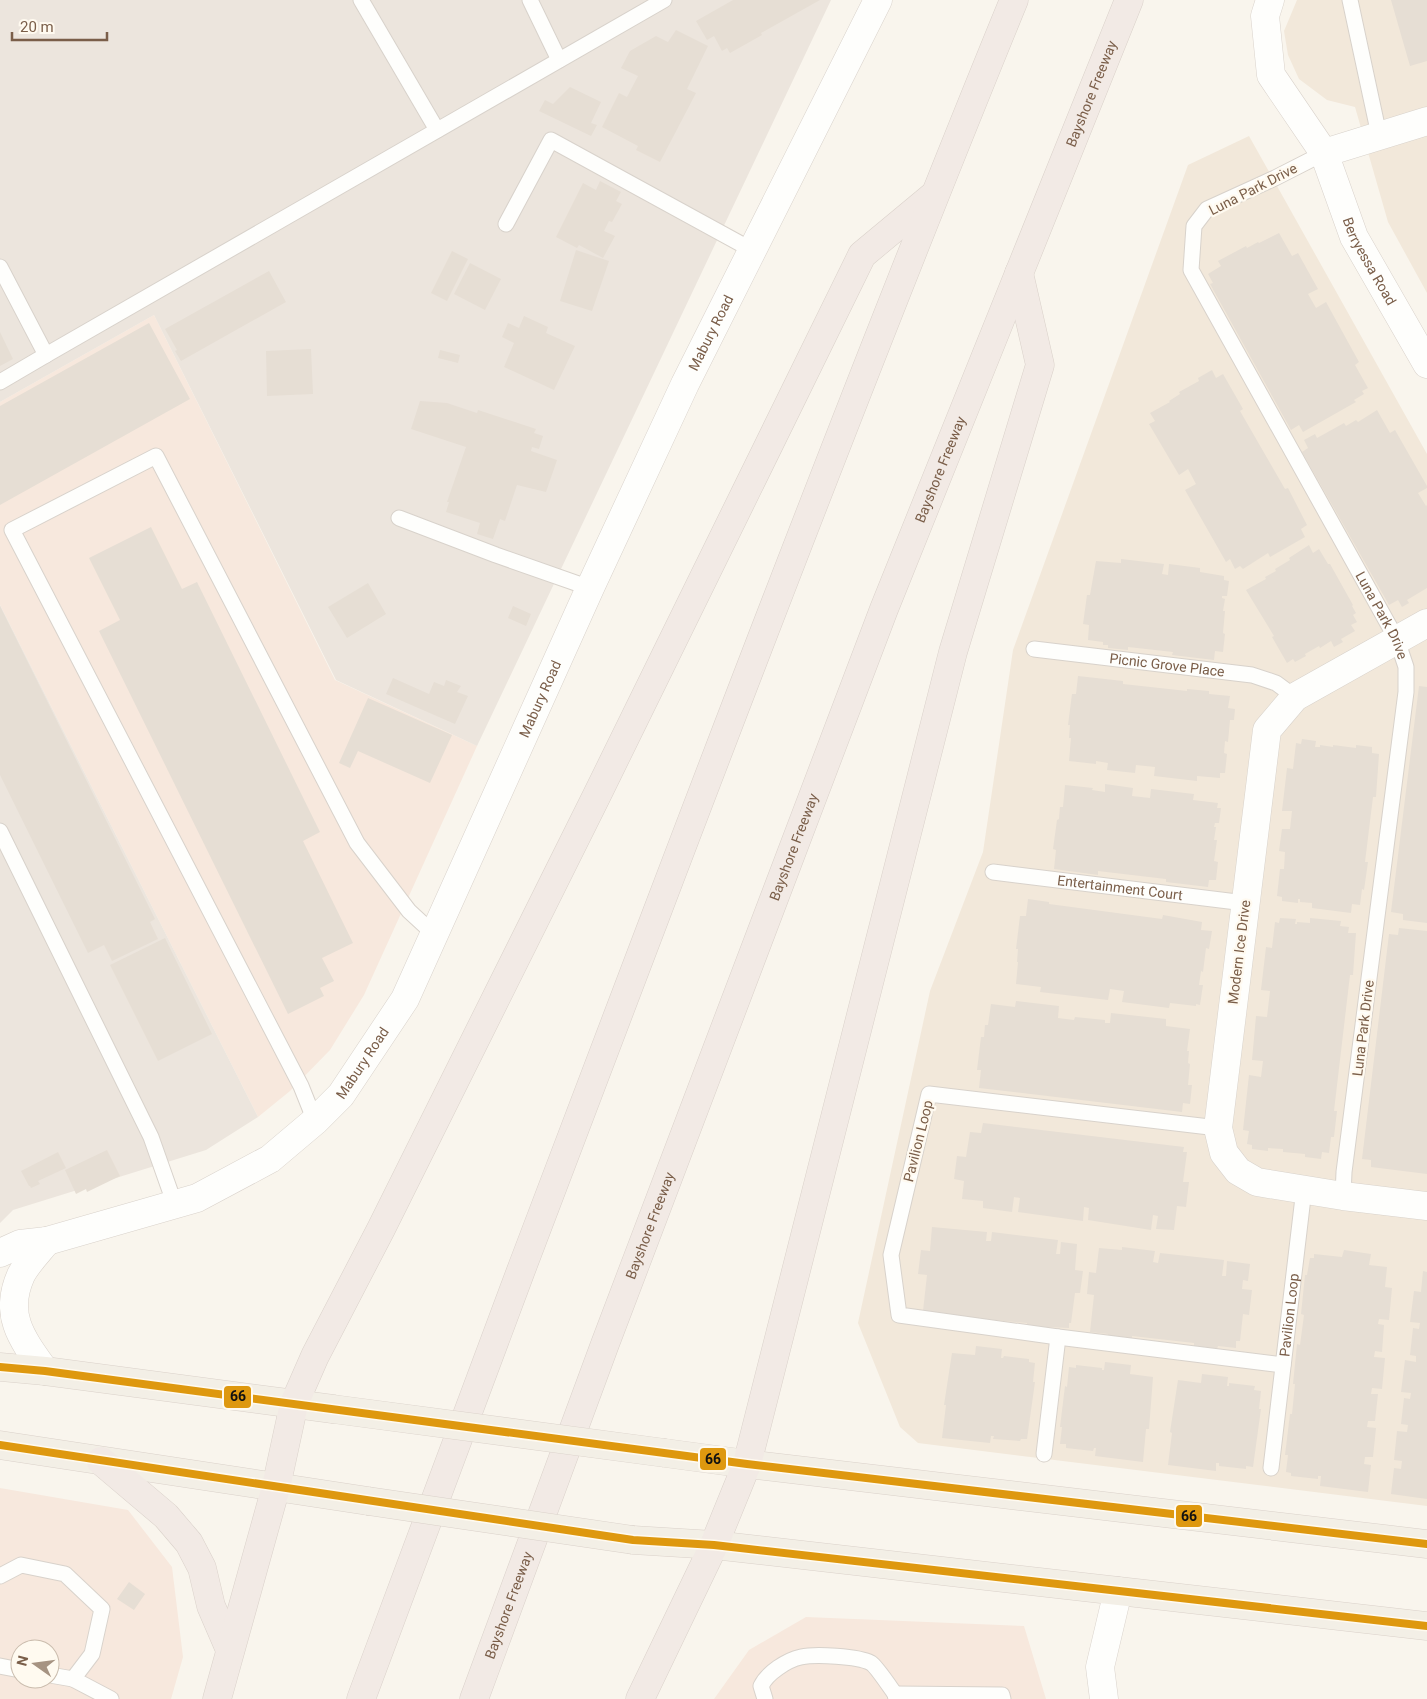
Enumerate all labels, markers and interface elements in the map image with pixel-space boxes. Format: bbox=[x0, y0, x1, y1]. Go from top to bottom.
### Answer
scale bar bbox=[12, 10, 108, 42]
text: 20 m bbox=[20, 18, 54, 36]
street label: Bayshore Freeway bbox=[1063, 38, 1120, 149]
street label: Luna Park Drive bbox=[1206, 160, 1300, 218]
street label: Berryessa Road bbox=[1340, 215, 1399, 308]
street label: Mabury Road bbox=[685, 292, 736, 373]
street label: Bayshore Freeway bbox=[912, 414, 969, 525]
street label: Luna Park Drive bbox=[1352, 569, 1411, 661]
street label: Picnic Grove Place bbox=[1109, 650, 1226, 680]
street label: Mabury Road bbox=[516, 658, 564, 740]
street label: Bayshore Freeway bbox=[766, 791, 821, 903]
street label: Entertainment Court bbox=[1056, 872, 1184, 903]
street label: Modern Ice Drive bbox=[1225, 899, 1253, 1005]
street label: Luna Park Drive bbox=[1349, 979, 1377, 1077]
street label: Mabury Road bbox=[333, 1024, 392, 1102]
street label: Pavilion Loop bbox=[900, 1098, 936, 1184]
street label: Bayshore Freeway bbox=[622, 1170, 678, 1281]
street label: Pavilion Loop bbox=[1276, 1272, 1302, 1358]
line badge: 66 bbox=[223, 1385, 252, 1409]
text: 66 bbox=[230, 1388, 246, 1404]
line badge: 66 bbox=[699, 1447, 727, 1471]
text: 66 bbox=[705, 1451, 721, 1467]
line badge: 66 bbox=[1175, 1504, 1203, 1528]
text: 66 bbox=[1181, 1508, 1197, 1524]
street label: Bayshore Freeway bbox=[482, 1549, 536, 1661]
north arrow bbox=[10, 1639, 60, 1689]
text: N bbox=[13, 1654, 31, 1668]

